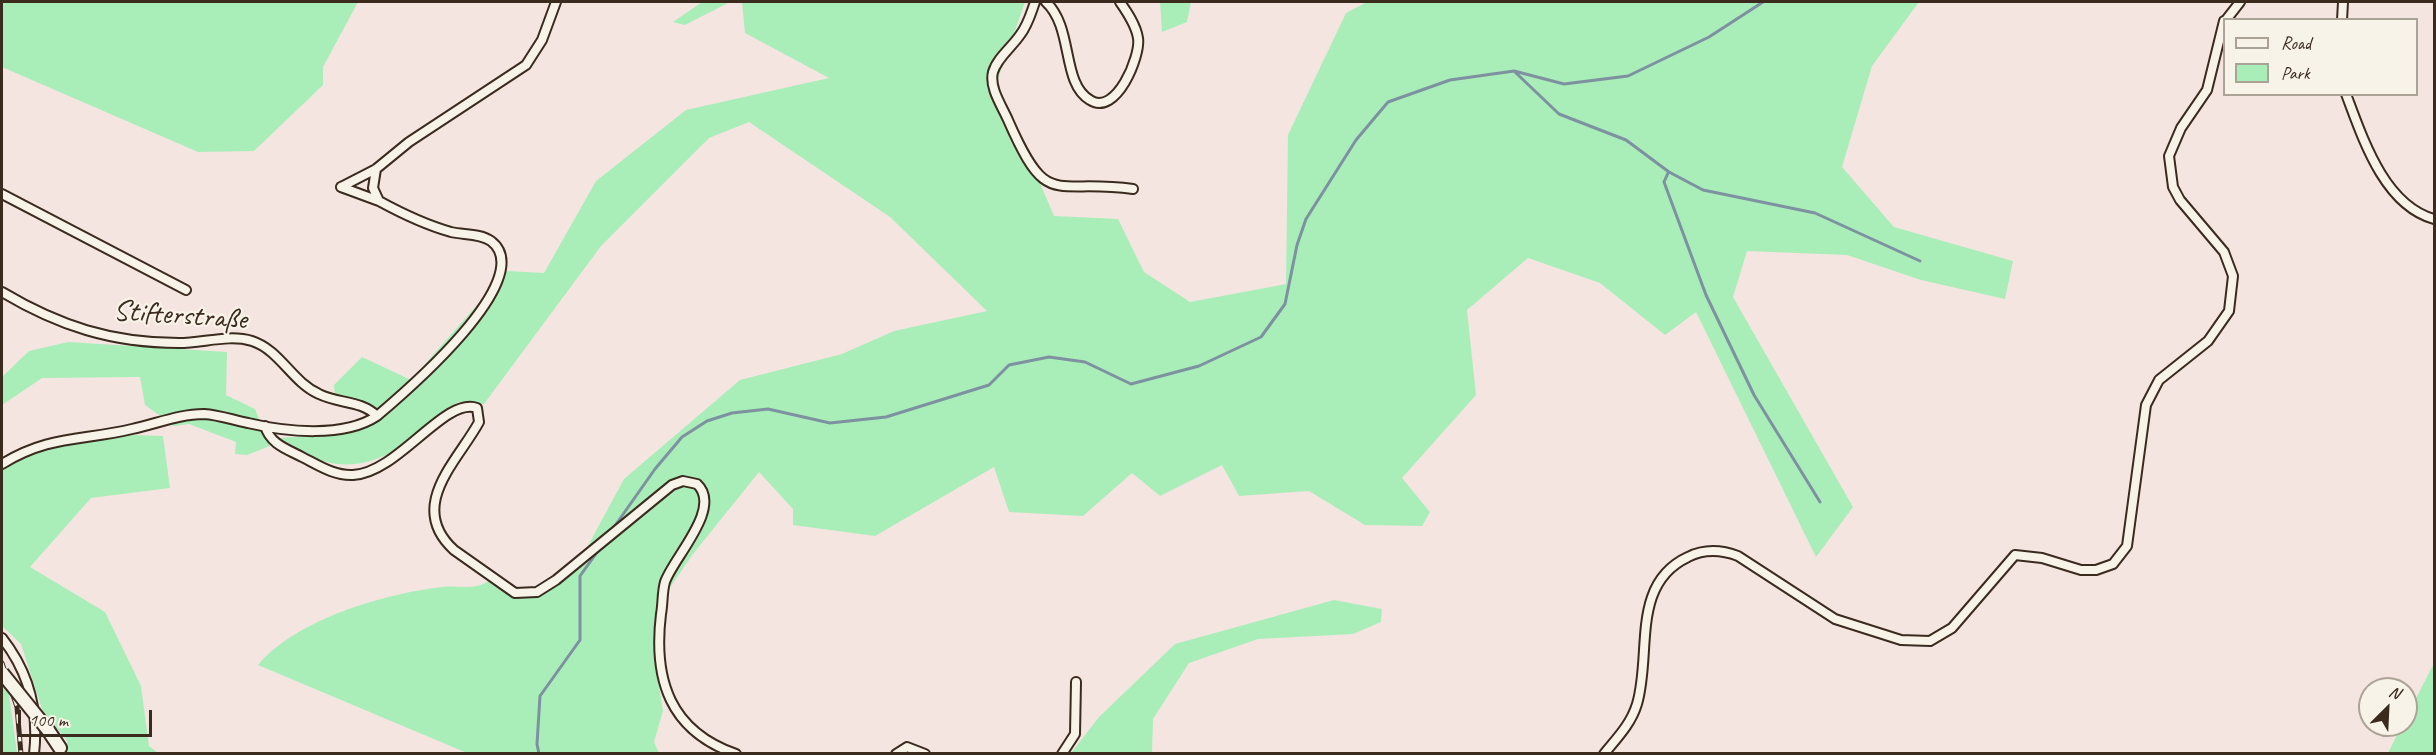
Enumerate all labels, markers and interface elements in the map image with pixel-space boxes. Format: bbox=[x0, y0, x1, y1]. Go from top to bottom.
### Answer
legend bbox=[2223, 18, 2418, 96]
text: Road bbox=[2281, 32, 2311, 54]
text: Park bbox=[2281, 62, 2310, 84]
street label: Stifterstraße bbox=[112, 293, 248, 339]
north arrow bbox=[2358, 677, 2418, 737]
text: N bbox=[2386, 681, 2403, 704]
scale bar bbox=[21, 698, 154, 736]
text: 100 m bbox=[29, 709, 68, 731]

